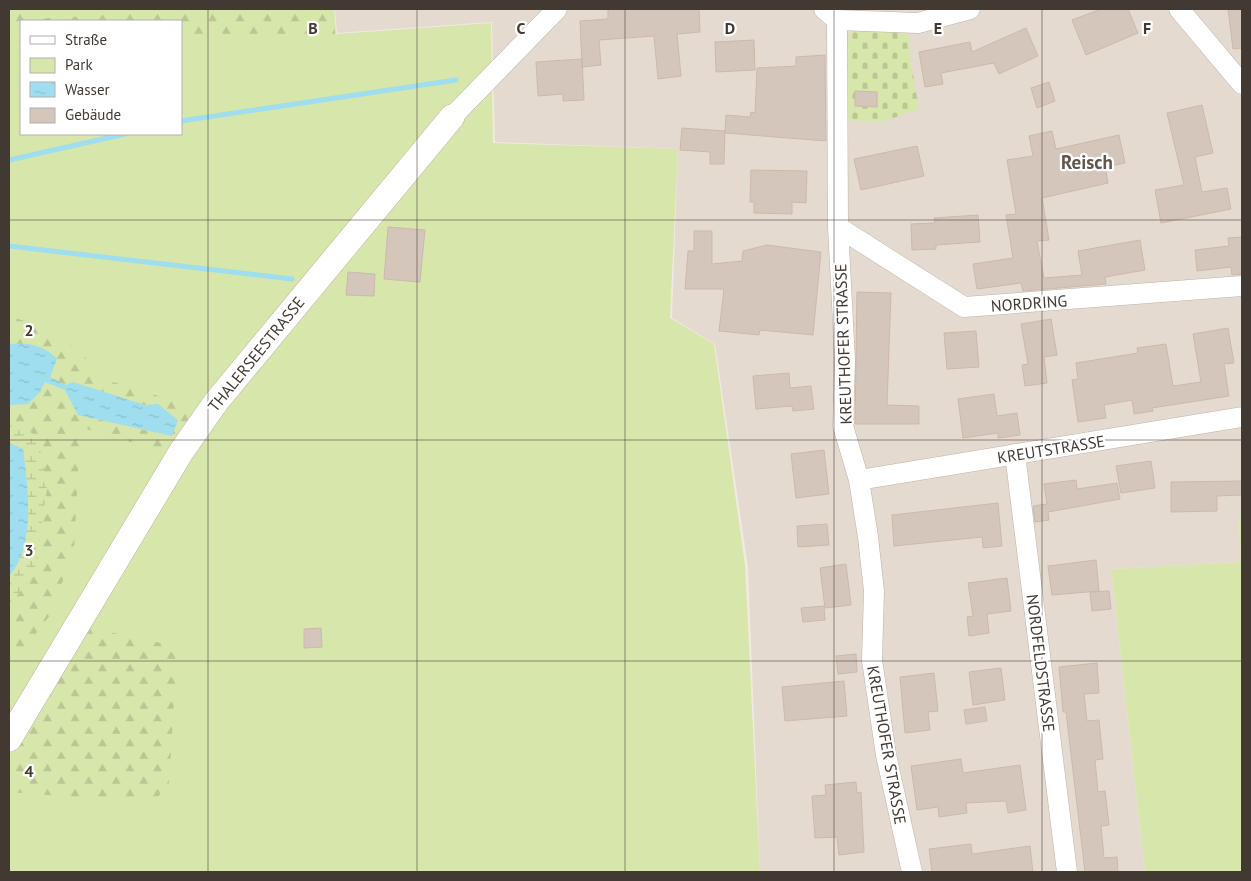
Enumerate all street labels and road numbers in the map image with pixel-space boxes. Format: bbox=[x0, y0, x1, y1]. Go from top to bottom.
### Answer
street label: KREUTHOFER STRASSE bbox=[830, 263, 856, 425]
street label: NORDRING bbox=[990, 290, 1068, 316]
street label: THALERSEESTRASSE bbox=[203, 292, 309, 416]
street label: KREUTSTRASSE bbox=[996, 431, 1106, 467]
street label: NORDFELDSTRASSE bbox=[1023, 593, 1059, 733]
street label: KREUTHOFER STRASSE bbox=[863, 664, 911, 826]

